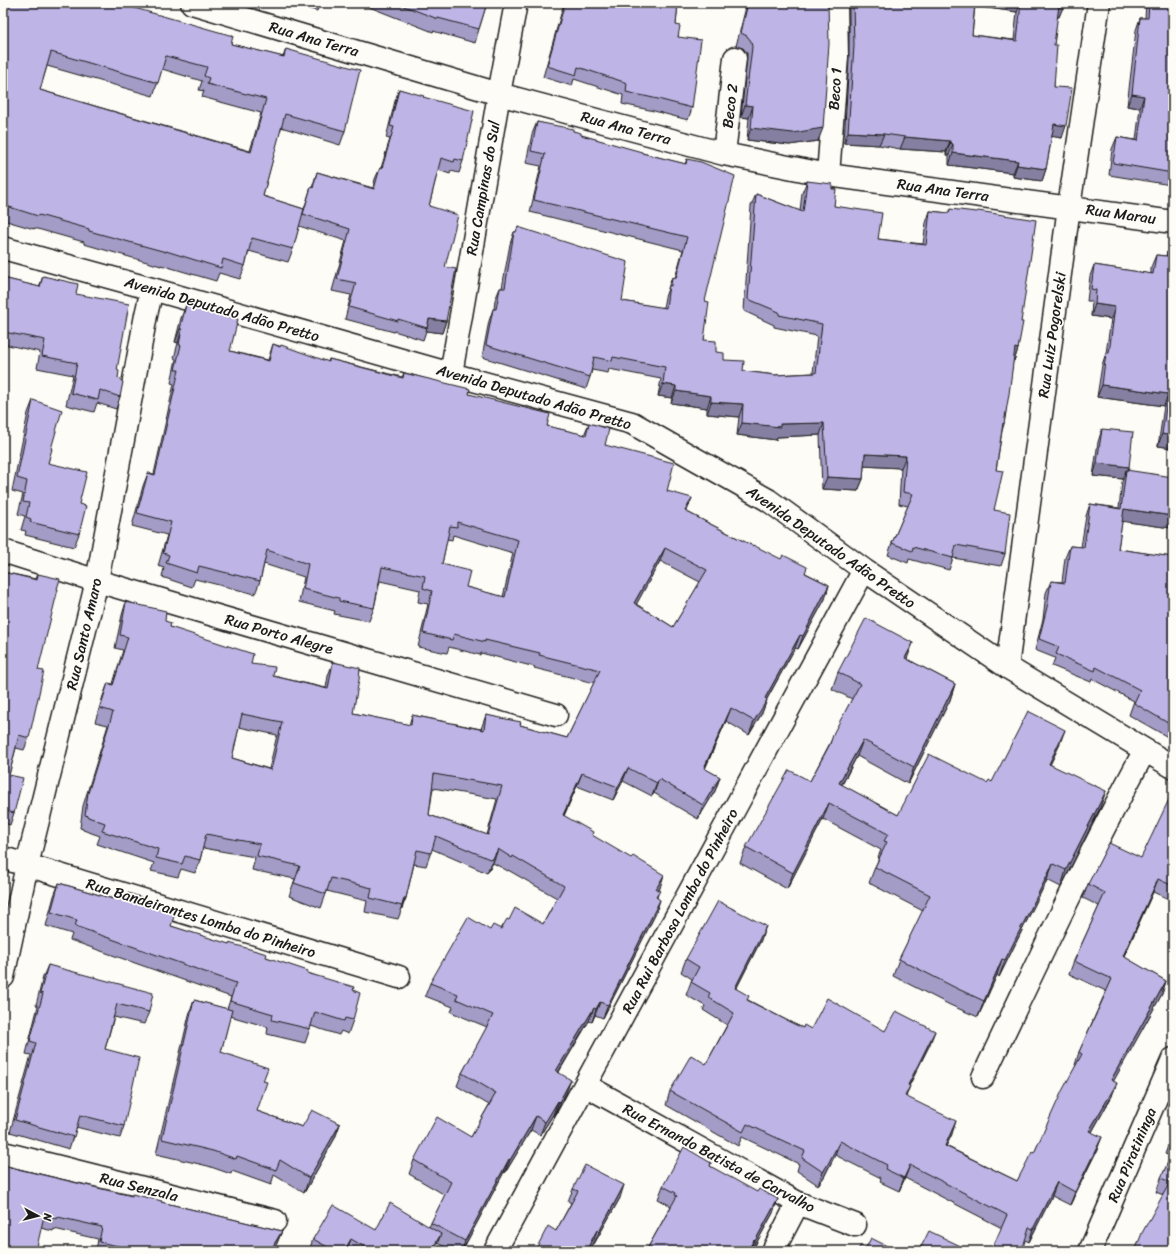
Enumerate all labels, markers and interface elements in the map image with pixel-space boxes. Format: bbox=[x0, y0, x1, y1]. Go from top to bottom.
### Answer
street label: Rua Ana Terra bbox=[266, 14, 362, 64]
street label: Beco 1 bbox=[821, 67, 849, 111]
street label: Beco 2 bbox=[714, 82, 746, 130]
street label: Rua Ana Terra bbox=[578, 103, 674, 153]
street label: Rua Campinas do Sul bbox=[458, 118, 508, 257]
street label: Rua Ana Terra bbox=[895, 171, 991, 209]
street label: Rua Marau bbox=[1084, 196, 1158, 232]
street label: Avenida Deputado Adão Pretto bbox=[121, 268, 323, 349]
street label: Rua Luiz Pogorelski bbox=[1030, 269, 1074, 400]
street label: Avenida Deputado Adão Pretto bbox=[433, 356, 635, 437]
street label: Avenida Deputado Adão Pretto bbox=[740, 478, 921, 616]
street label: Rua Santo Amaro bbox=[58, 575, 110, 693]
street label: Rua Porto Alegre bbox=[222, 606, 336, 662]
street label: Rua Rui Barbosa Lomba do Pinheiro bbox=[615, 803, 745, 1018]
street label: Rua Bandeirantes Lomba do Pinheiro bbox=[83, 871, 319, 965]
street label: Rua Ernando Batista de Carvalho bbox=[618, 1096, 820, 1220]
street label: Rua Piratininga bbox=[1100, 1103, 1164, 1207]
street label: Rua Senzala bbox=[97, 1165, 181, 1209]
north arrow bbox=[18, 1196, 58, 1236]
text: N bbox=[37, 1211, 57, 1222]

